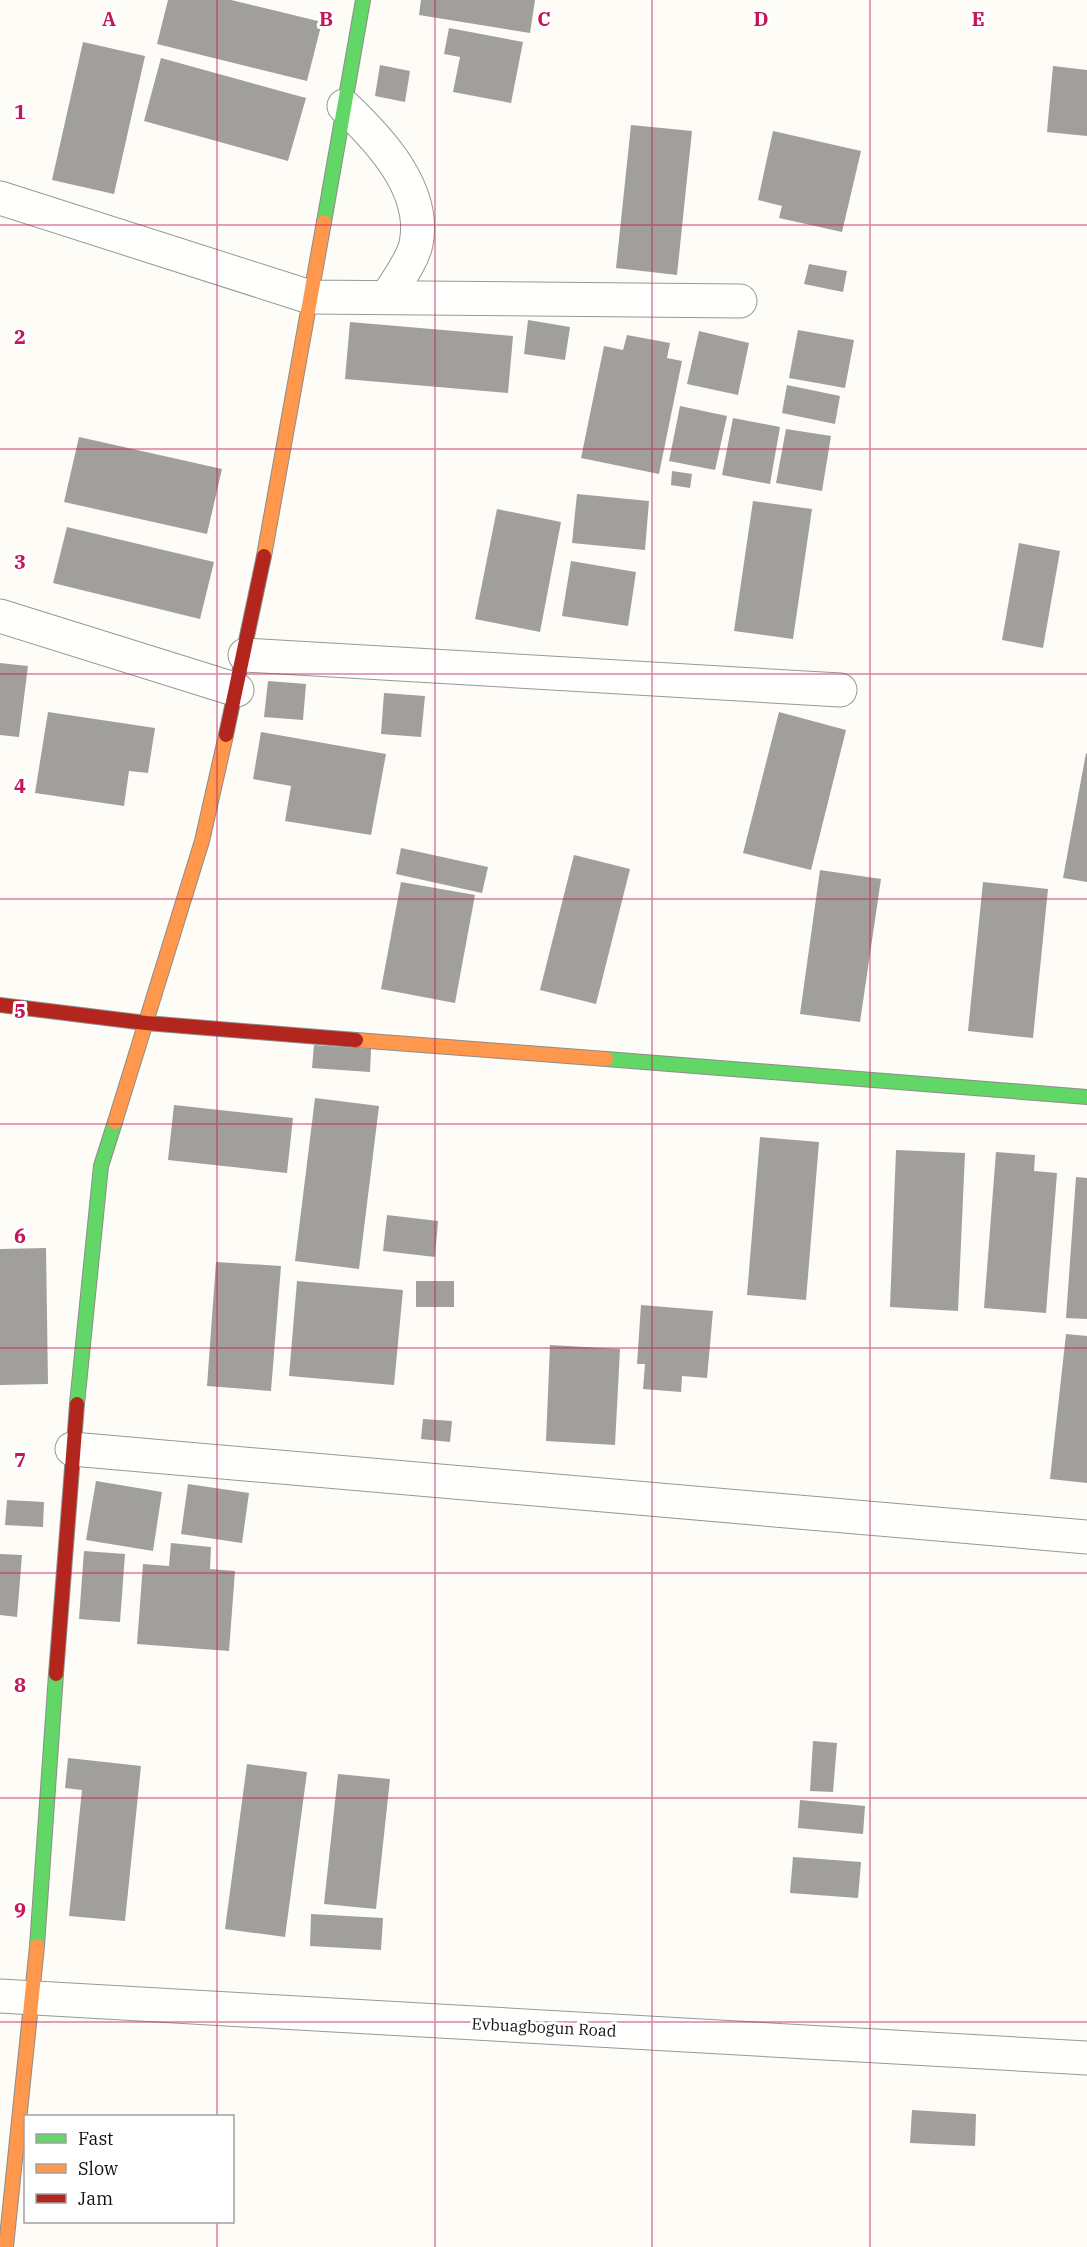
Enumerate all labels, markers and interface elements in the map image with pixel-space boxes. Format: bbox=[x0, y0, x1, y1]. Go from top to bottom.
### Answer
text: A bbox=[102, 5, 116, 32]
text: B bbox=[319, 5, 333, 32]
text: C bbox=[537, 5, 551, 32]
text: D bbox=[753, 5, 769, 32]
text: E bbox=[971, 5, 985, 32]
text: 1 bbox=[14, 98, 26, 125]
text: 2 bbox=[14, 323, 26, 350]
text: 3 bbox=[14, 548, 26, 575]
text: 4 bbox=[14, 772, 26, 799]
text: 5 bbox=[14, 997, 26, 1024]
text: 6 bbox=[14, 1222, 26, 1249]
text: 7 bbox=[14, 1446, 26, 1473]
text: 8 bbox=[14, 1671, 26, 1698]
text: 9 bbox=[14, 1896, 26, 1923]
street label: Evbuagbogun Road bbox=[471, 2013, 617, 2041]
legend bbox=[24, 2115, 234, 2223]
text: Fast bbox=[78, 2127, 113, 2150]
text: Slow bbox=[78, 2157, 118, 2180]
text: Jam bbox=[78, 2187, 113, 2210]

